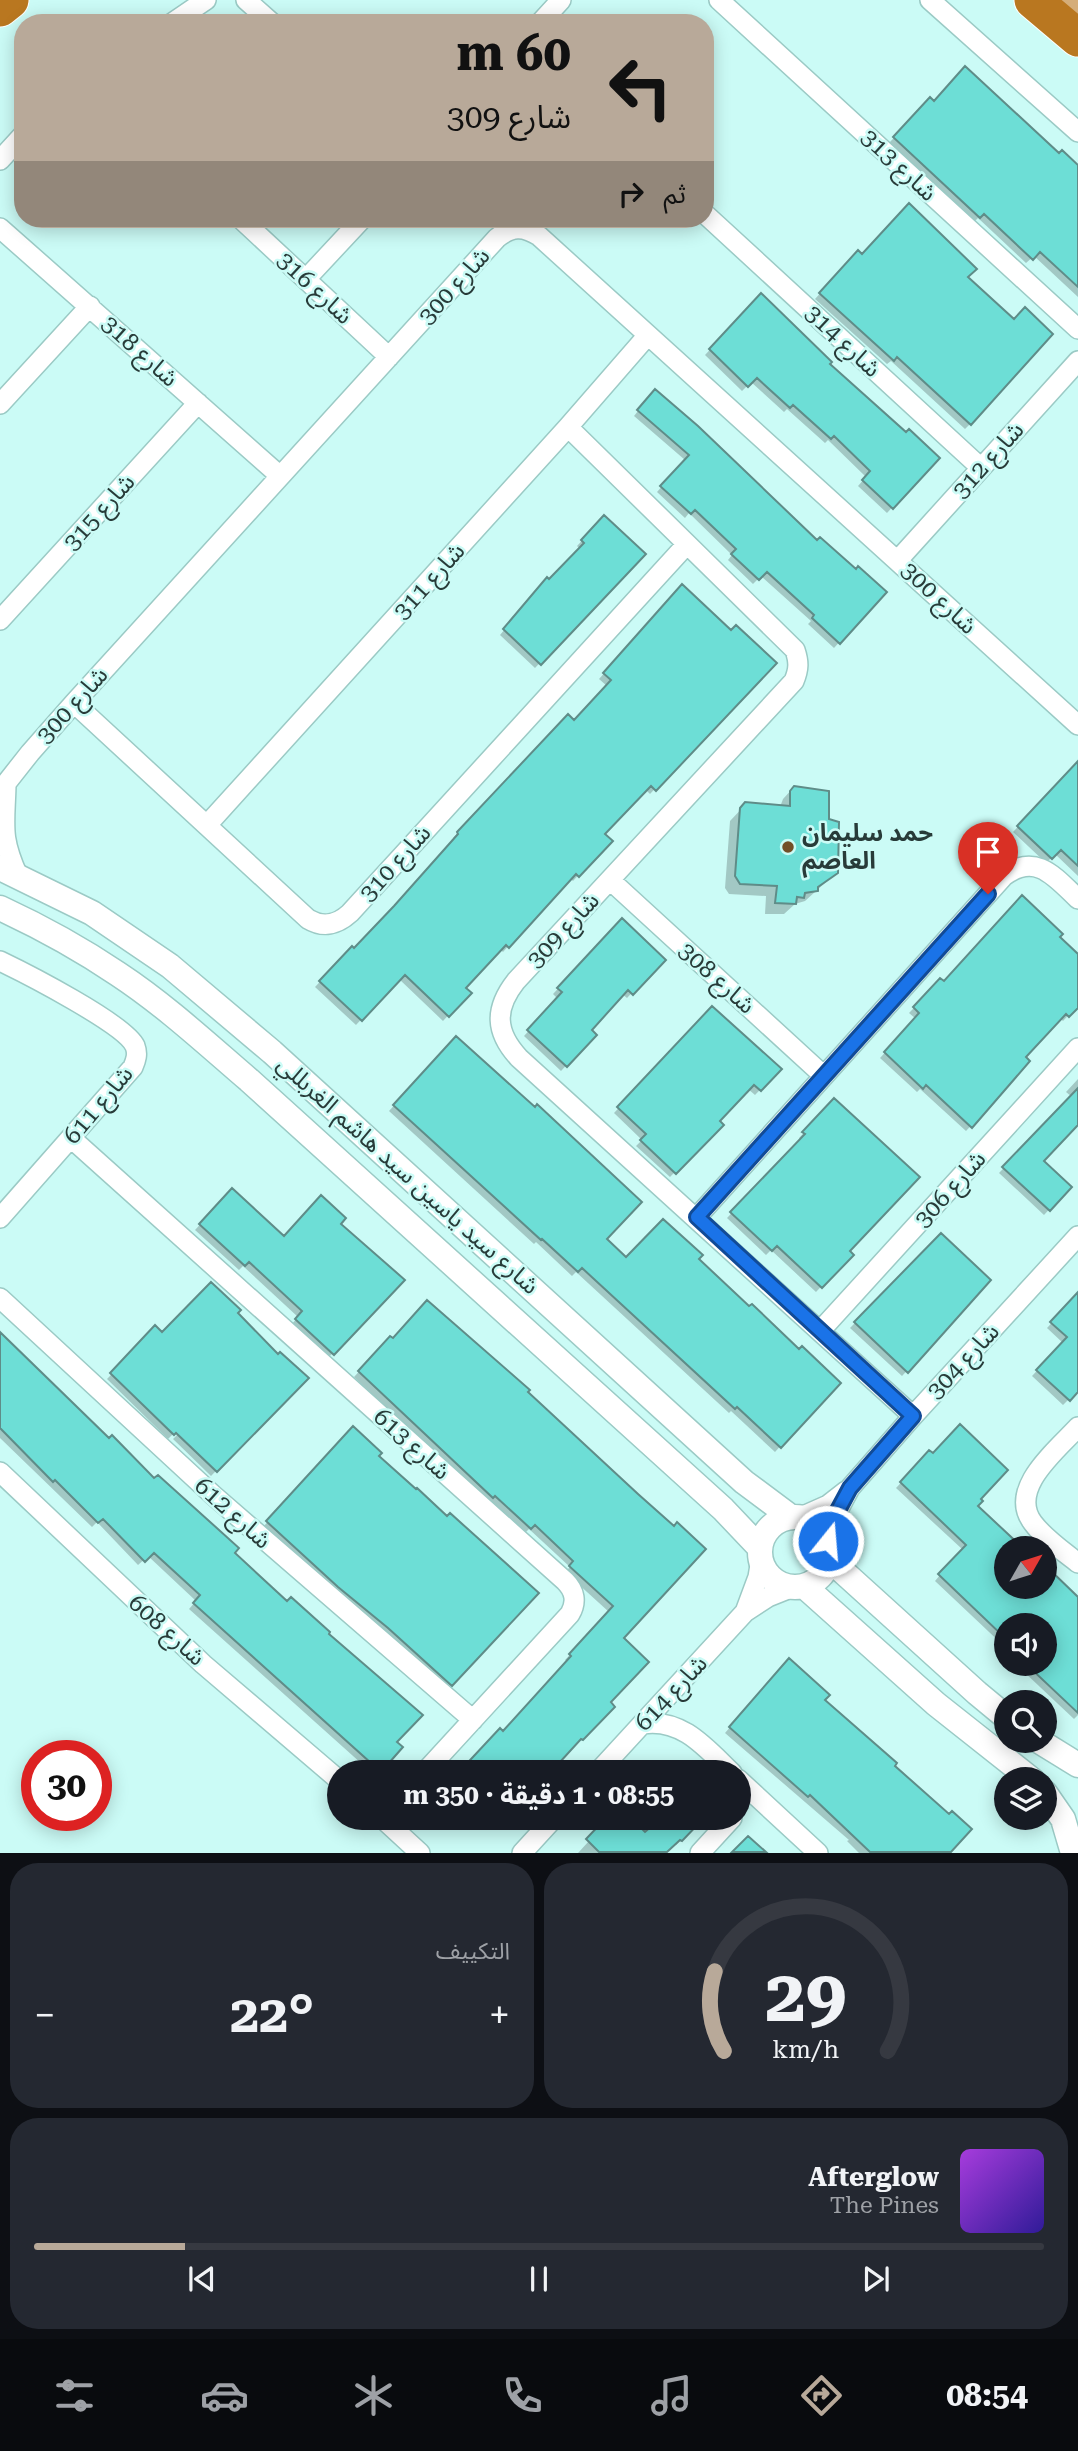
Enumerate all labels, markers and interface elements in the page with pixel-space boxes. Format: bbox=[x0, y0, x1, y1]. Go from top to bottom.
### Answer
text: 60 m bbox=[456, 25, 571, 82]
icon: left bbox=[595, 42, 686, 133]
text: شارع 309 bbox=[447, 98, 571, 136]
street label: شارع 313 bbox=[853, 123, 943, 209]
icon: right bbox=[612, 175, 650, 213]
text: ثم bbox=[664, 179, 686, 209]
street label: شارع 300 bbox=[412, 242, 498, 332]
street label: شارع 316 bbox=[269, 246, 359, 332]
street label: شارع 314 bbox=[797, 299, 887, 385]
street label: شارع 318 bbox=[94, 309, 184, 395]
street label: شارع 312 bbox=[946, 416, 1032, 506]
street label: شارع 315 bbox=[57, 468, 143, 558]
street label: شارع 311 bbox=[387, 537, 473, 627]
street label: شارع 300 bbox=[893, 556, 983, 642]
street label: شارع 300 bbox=[30, 661, 116, 751]
street label: شارع 310 bbox=[353, 819, 439, 909]
place label: حمد سليمان العاصم bbox=[802, 819, 933, 878]
pin bbox=[958, 822, 1018, 894]
icon: arrive bbox=[969, 833, 1007, 871]
marker: حمد سليمان العاصم bbox=[780, 839, 796, 855]
street label: شارع 309 bbox=[521, 886, 607, 976]
street label: شارع 308 bbox=[671, 936, 761, 1022]
street label: شارع سيد ياسين سيد هاشم الغربللي bbox=[268, 1050, 545, 1303]
street label: شارع 611 bbox=[57, 1060, 141, 1152]
street label: شارع 306 bbox=[908, 1145, 994, 1235]
street label: شارع 304 bbox=[921, 1317, 1007, 1407]
street label: شارع 613 bbox=[366, 1402, 456, 1488]
street label: شارع 612 bbox=[187, 1471, 277, 1557]
position arrow bbox=[791, 1504, 865, 1578]
north arrow bbox=[994, 1536, 1057, 1600]
map controls bbox=[994, 1536, 1057, 1830]
street label: شارع 608 bbox=[121, 1588, 211, 1674]
button: sound bbox=[994, 1613, 1057, 1676]
street label: شارع 614 bbox=[629, 1649, 715, 1739]
button: search bbox=[994, 1690, 1057, 1753]
speed limit sign: 30 bbox=[21, 1740, 112, 1831]
button: layers bbox=[994, 1767, 1057, 1830]
text: 08:55 · 1 دقيقة · 350 m bbox=[404, 1780, 674, 1810]
text: التكييف bbox=[436, 1938, 510, 1965]
text: 29 bbox=[765, 1955, 847, 2040]
text: 22° bbox=[230, 1984, 314, 2045]
text: − bbox=[34, 1993, 55, 2037]
text: + bbox=[489, 1993, 510, 2037]
text: km/h bbox=[773, 2035, 839, 2064]
text: Afterglow bbox=[808, 2162, 939, 2192]
text: The Pines bbox=[830, 2192, 939, 2219]
icon: previous bbox=[183, 2260, 221, 2298]
icon: pause bbox=[520, 2260, 558, 2298]
icon: next bbox=[857, 2260, 895, 2298]
icon: filters bbox=[50, 2371, 99, 2420]
icon: car bbox=[200, 2371, 249, 2420]
icon: climate bbox=[349, 2371, 398, 2420]
icon: phone bbox=[498, 2371, 547, 2420]
icon: music bbox=[647, 2371, 696, 2420]
icon: directions bbox=[797, 2371, 846, 2420]
text: 08:54 bbox=[946, 2376, 1028, 2414]

